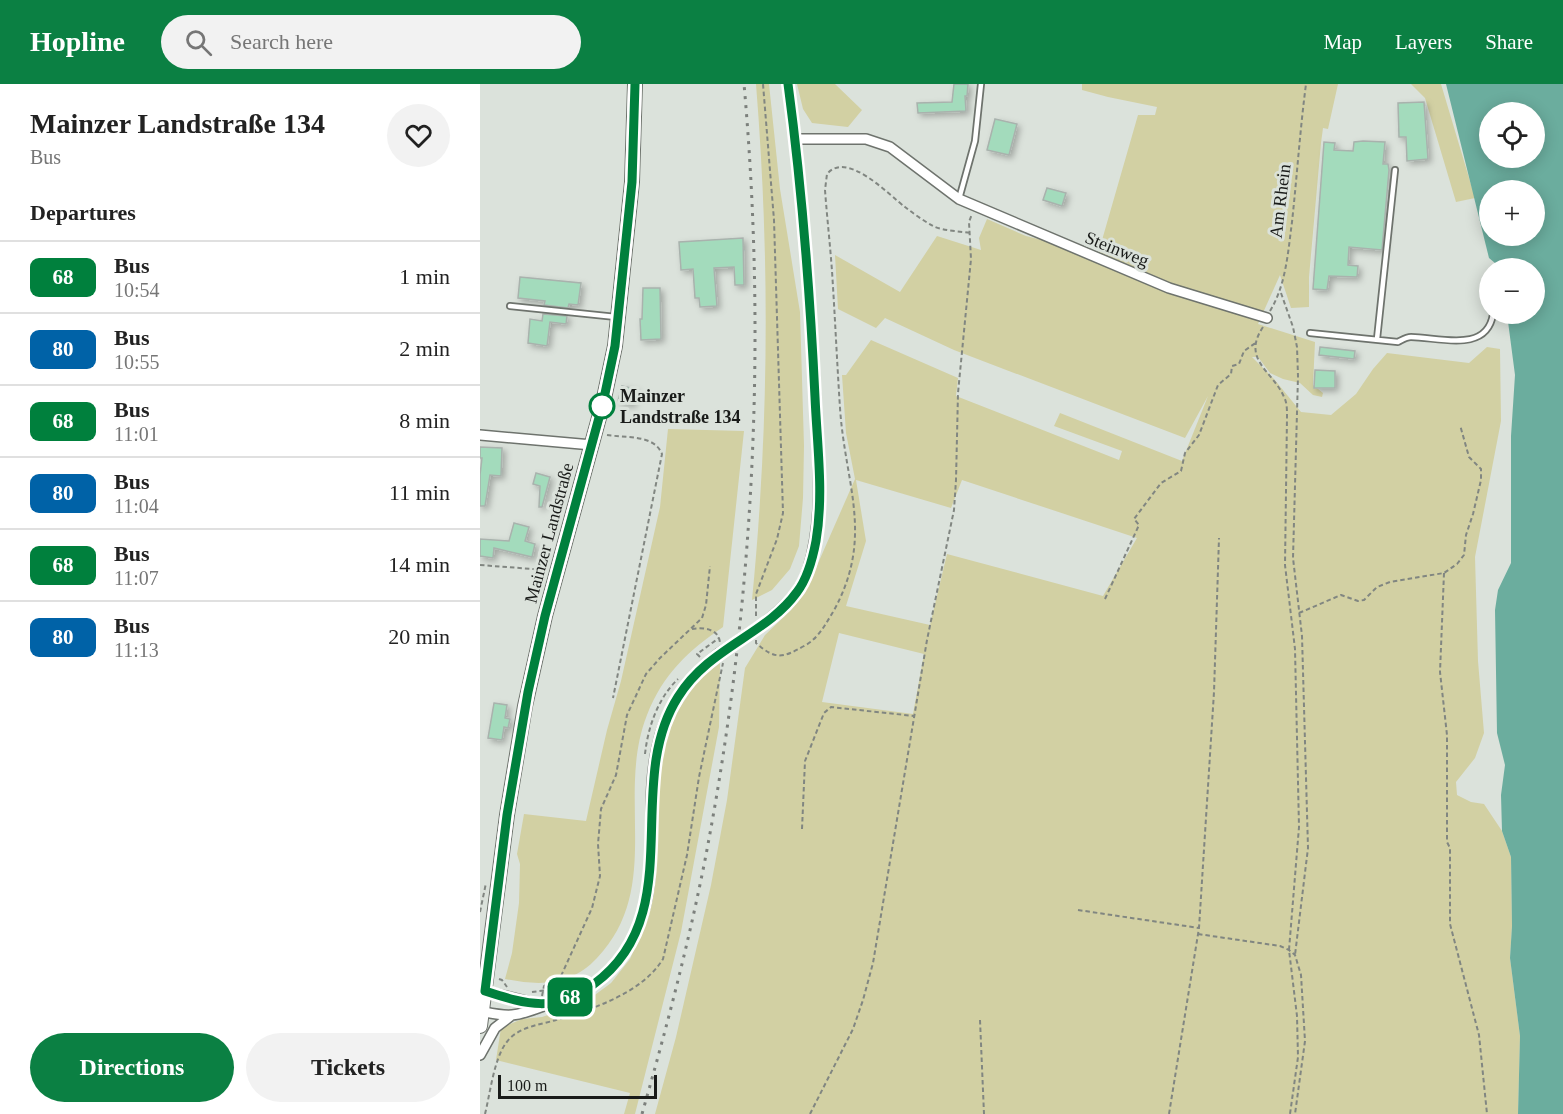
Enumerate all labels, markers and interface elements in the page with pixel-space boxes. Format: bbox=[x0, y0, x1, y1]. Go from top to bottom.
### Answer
search box bbox=[161, 15, 581, 69]
text: Hopline bbox=[30, 26, 125, 57]
icon: search bbox=[182, 26, 215, 59]
text: Search here bbox=[230, 29, 333, 54]
text: Map bbox=[1324, 30, 1362, 54]
text: Layers bbox=[1395, 30, 1452, 54]
text: Share bbox=[1485, 30, 1533, 54]
map controls bbox=[1479, 102, 1545, 324]
button: locate bbox=[1479, 102, 1545, 168]
button: heart bbox=[387, 104, 450, 167]
text: Mainzer Landstraße 134 bbox=[30, 108, 325, 139]
text: Bus bbox=[30, 146, 61, 168]
street label: Am Rhein bbox=[1266, 163, 1294, 239]
button: + bbox=[1479, 180, 1545, 246]
text: Departures bbox=[30, 200, 136, 225]
street label: Steinweg bbox=[1082, 227, 1152, 271]
text: Bus bbox=[114, 253, 149, 278]
button: − bbox=[1479, 258, 1545, 324]
text: 1 min bbox=[399, 264, 450, 289]
text: 68 bbox=[53, 265, 74, 289]
text: 10:54 bbox=[114, 279, 160, 301]
text: Bus bbox=[114, 325, 149, 350]
text: 2 min bbox=[399, 336, 450, 361]
text: 80 bbox=[53, 337, 74, 361]
text: 10:55 bbox=[114, 351, 160, 373]
place label: Mainzer Landstraße 134 bbox=[620, 386, 741, 427]
marker: Mainzer Landstraße 134 bbox=[589, 393, 615, 419]
text: Bus bbox=[114, 397, 149, 422]
text: 8 min bbox=[399, 408, 450, 433]
text: 68 bbox=[53, 409, 74, 433]
text: 11:01 bbox=[114, 423, 159, 445]
street label: Mainzer Landstraße bbox=[521, 461, 577, 605]
text: Bus bbox=[114, 469, 149, 494]
text: 11 min bbox=[389, 480, 450, 505]
text: 80 bbox=[53, 481, 74, 505]
text: 11:04 bbox=[114, 495, 159, 517]
text: Bus bbox=[114, 541, 149, 566]
text: 14 min bbox=[388, 552, 450, 577]
text: 68 bbox=[53, 553, 74, 577]
text: 11:07 bbox=[114, 567, 159, 589]
text: Bus bbox=[114, 613, 149, 638]
text: 20 min bbox=[388, 624, 450, 649]
text: 80 bbox=[53, 625, 74, 649]
text: 11:13 bbox=[114, 639, 159, 661]
line badge: 68 bbox=[543, 978, 597, 1016]
text: 68 bbox=[560, 985, 581, 1009]
button: Directions bbox=[30, 1033, 234, 1102]
button: Tickets bbox=[246, 1033, 450, 1102]
scale bar bbox=[498, 1072, 657, 1100]
text: 100 m bbox=[507, 1077, 547, 1094]

